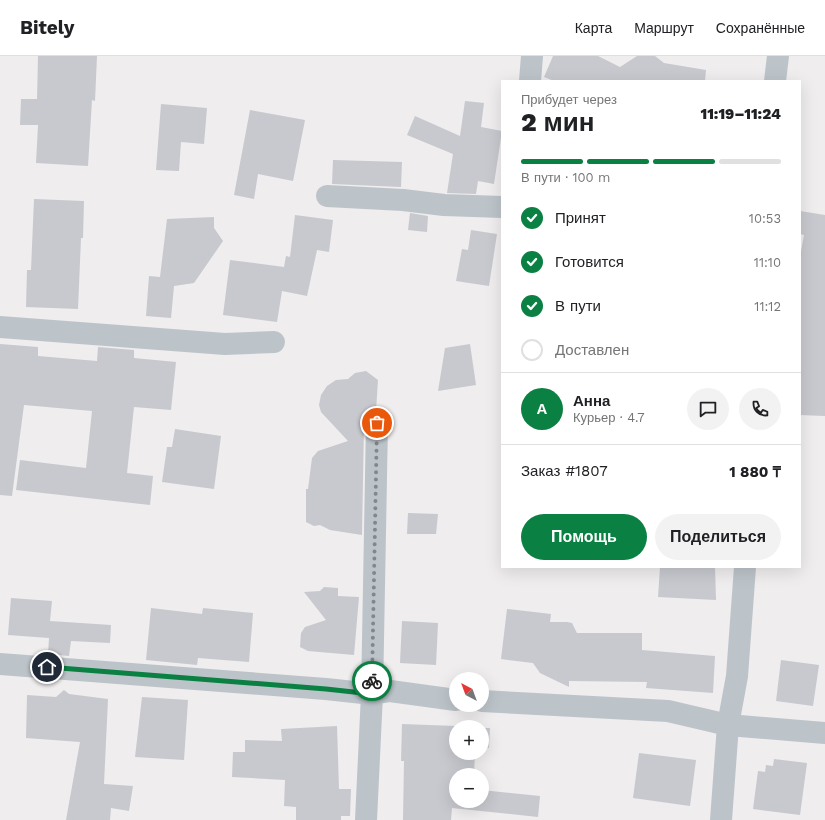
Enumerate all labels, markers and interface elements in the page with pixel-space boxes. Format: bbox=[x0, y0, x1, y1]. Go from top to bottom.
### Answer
text: Bitely bbox=[20, 16, 74, 39]
text: Карта bbox=[575, 20, 612, 36]
text: Маршрут bbox=[634, 20, 694, 36]
text: Сохранённые bbox=[716, 20, 805, 36]
text: Прибудет через bbox=[521, 92, 617, 107]
text: 11:19–11:24 bbox=[700, 105, 781, 123]
text: 2 мин bbox=[521, 107, 595, 137]
text: В пути · 100 m bbox=[521, 170, 610, 185]
icon: check bbox=[521, 207, 543, 229]
text: Принят bbox=[555, 209, 606, 227]
text: 10:53 bbox=[749, 211, 781, 226]
icon: check bbox=[521, 251, 543, 273]
text: Готовится bbox=[555, 253, 624, 271]
text: 11:10 bbox=[754, 255, 781, 270]
icon: check bbox=[521, 295, 543, 317]
text: В пути bbox=[555, 297, 601, 315]
text: 11:12 bbox=[754, 299, 781, 314]
text: Доставлен bbox=[555, 341, 629, 359]
button: chat bbox=[687, 388, 729, 430]
button: phone bbox=[739, 388, 781, 430]
text: Анна bbox=[573, 392, 610, 410]
text: А bbox=[537, 400, 547, 418]
pin bbox=[360, 406, 394, 440]
text: Курьер · 4.7 bbox=[573, 410, 645, 425]
icon: bag bbox=[366, 412, 388, 434]
text: Заказ #1807 bbox=[521, 462, 608, 480]
text: 1 880 ₸ bbox=[729, 463, 781, 481]
button: Помощь bbox=[521, 514, 647, 560]
button: Поделиться bbox=[655, 514, 781, 560]
pin bbox=[30, 650, 64, 684]
icon: home bbox=[36, 656, 58, 678]
courier bbox=[352, 661, 392, 701]
icon: bike bbox=[361, 670, 383, 692]
north arrow bbox=[449, 672, 489, 712]
map controls bbox=[449, 672, 489, 808]
button: + bbox=[449, 720, 489, 760]
button: − bbox=[449, 768, 489, 808]

